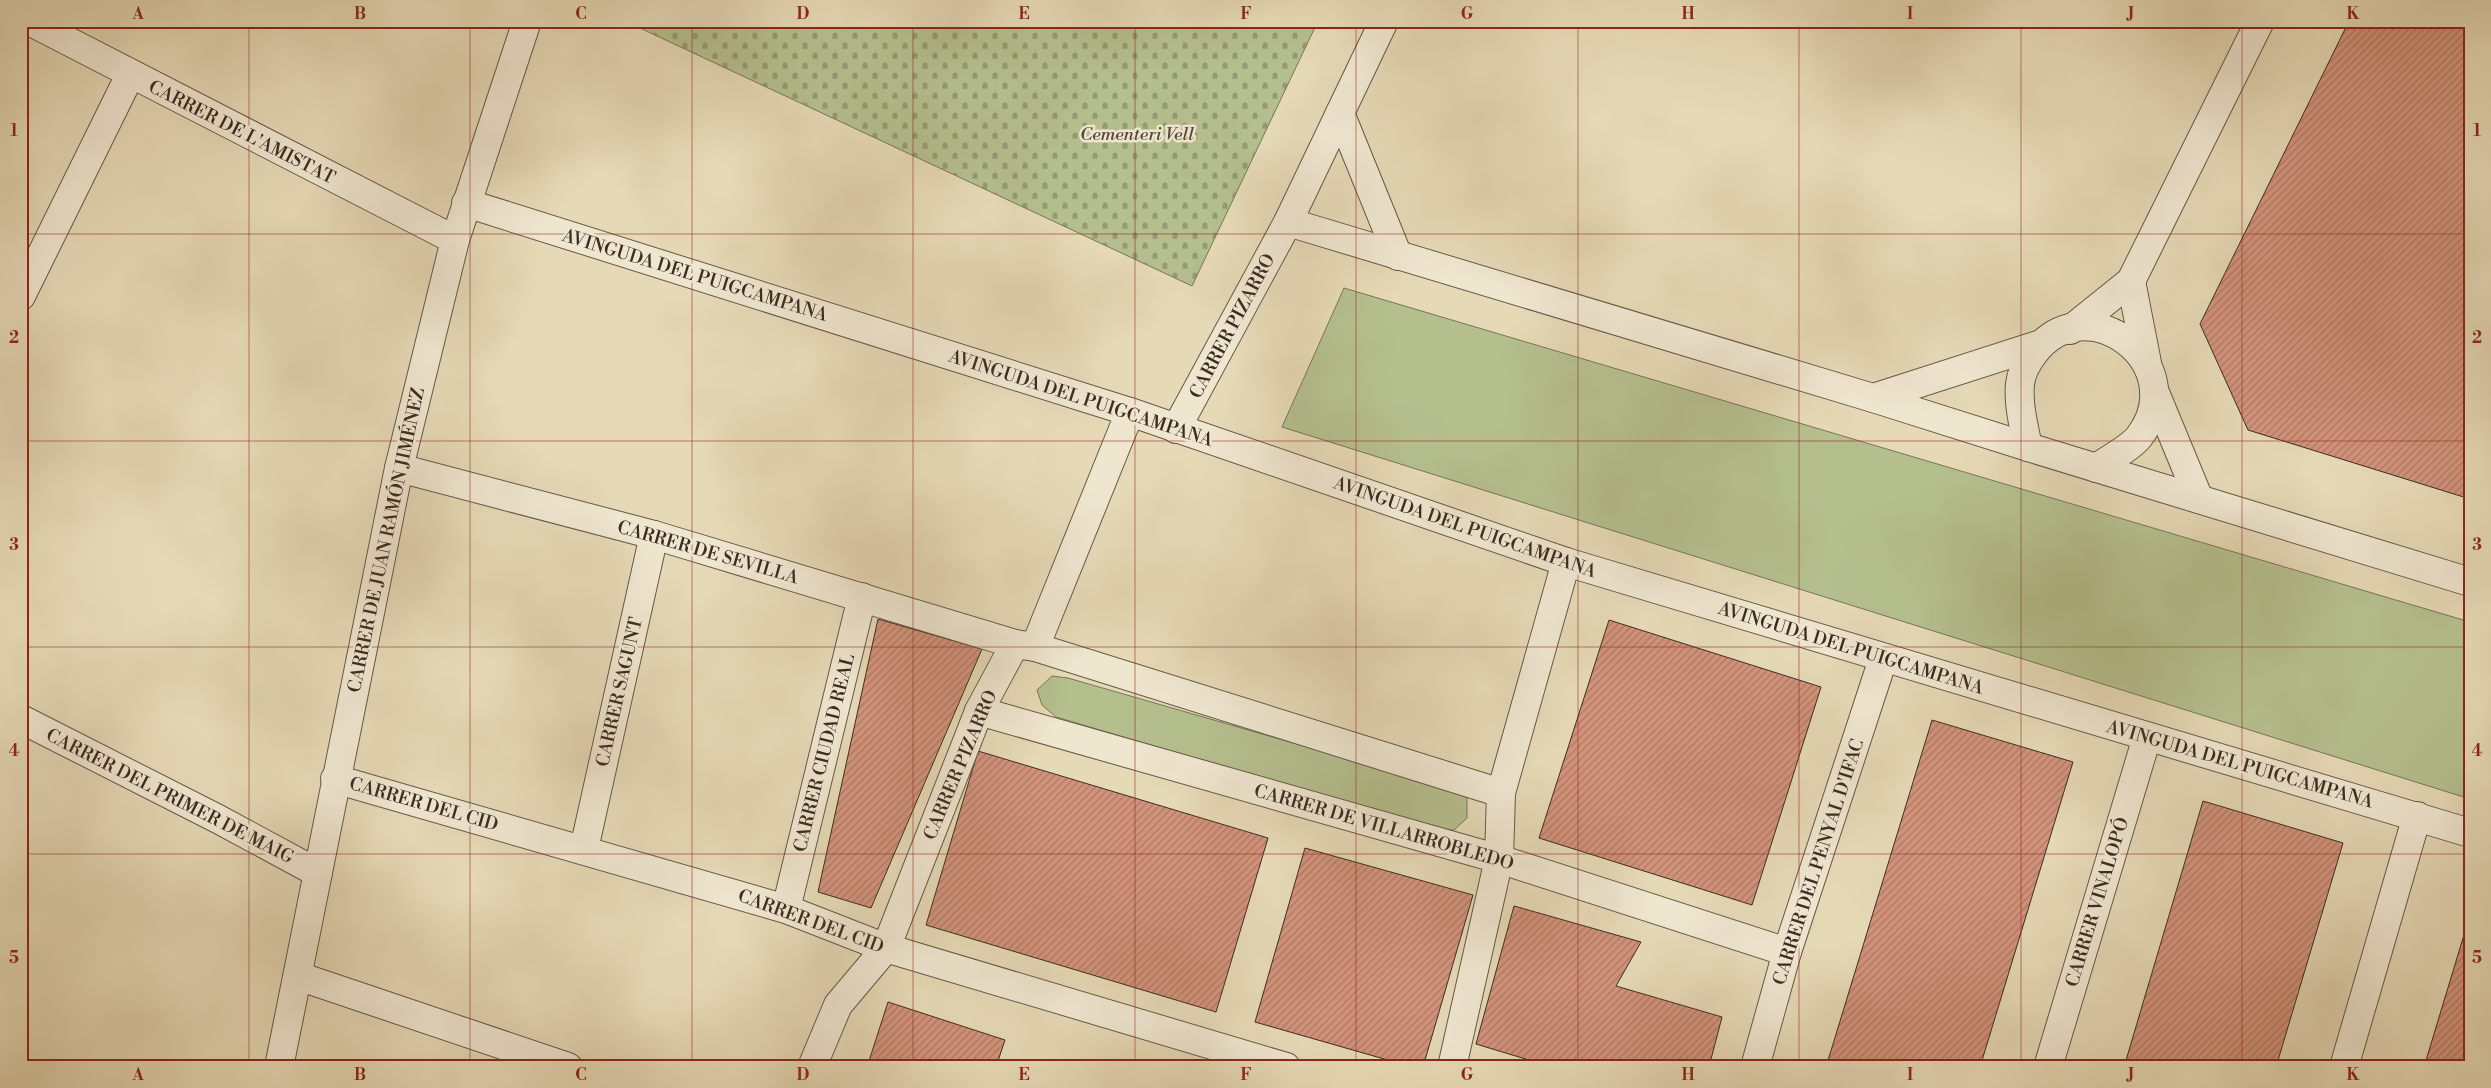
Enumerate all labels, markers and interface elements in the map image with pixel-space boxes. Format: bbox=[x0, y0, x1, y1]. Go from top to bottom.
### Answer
text: A bbox=[131, 4, 144, 24]
text: B bbox=[354, 4, 366, 24]
text: C bbox=[575, 4, 587, 24]
text: D bbox=[797, 4, 810, 24]
text: E bbox=[1018, 4, 1030, 24]
text: F bbox=[1240, 4, 1252, 24]
text: G bbox=[1461, 4, 1474, 24]
text: H bbox=[1681, 4, 1695, 24]
text: I bbox=[1907, 4, 1913, 24]
text: J bbox=[2126, 4, 2134, 24]
text: K bbox=[2347, 4, 2361, 24]
street label: CARRER DE L'AMISTAT bbox=[144, 75, 339, 190]
text: 1 bbox=[10, 121, 18, 141]
text: 1 bbox=[2473, 121, 2481, 141]
park label: Cementeri Vell bbox=[1080, 123, 1194, 146]
street label: AVINGUDA DEL PUIGCAMPANA bbox=[558, 224, 831, 327]
street label: CARRER PIZARRO bbox=[1185, 250, 1280, 403]
text: 2 bbox=[9, 328, 19, 348]
text: 2 bbox=[2472, 328, 2482, 348]
street label: AVINGUDA DEL PUIGCAMPANA bbox=[945, 345, 1216, 452]
street label: CARRER DE JUAN RAMÓN JIMÉNEZ bbox=[343, 385, 430, 695]
street label: AVINGUDA DEL PUIGCAMPANA bbox=[1330, 471, 1600, 584]
street label: CARRER DE SEVILLA bbox=[615, 516, 802, 590]
text: 3 bbox=[9, 535, 19, 555]
text: 3 bbox=[2472, 535, 2482, 555]
street label: AVINGUDA DEL PUIGCAMPANA bbox=[1714, 597, 1987, 700]
street label: CARRER SAGUNT bbox=[591, 615, 648, 769]
street label: CARRER CIUDAD REAL bbox=[789, 652, 860, 855]
street label: CARRER PIZARRO bbox=[918, 687, 1002, 844]
street label: AVINGUDA DEL PUIGCAMPANA bbox=[2103, 715, 2376, 814]
street label: CARRER DEL PRIMER DE MAIG bbox=[42, 724, 298, 870]
street label: CARRER DEL PENYAL D'IFAC bbox=[1768, 736, 1869, 988]
text: 4 bbox=[9, 741, 20, 761]
text: 4 bbox=[2472, 741, 2483, 761]
street label: CARRER DEL CID bbox=[347, 772, 501, 837]
street label: CARRER DE VILLARROBLEDO bbox=[1251, 779, 1516, 876]
street label: CARRER VINALOPÓ bbox=[2061, 815, 2134, 990]
street label: CARRER DEL CID bbox=[735, 884, 887, 959]
text: 5 bbox=[9, 948, 19, 968]
text: 5 bbox=[2472, 948, 2482, 968]
text: A bbox=[131, 1065, 144, 1085]
text: B bbox=[354, 1065, 366, 1085]
text: C bbox=[575, 1065, 587, 1085]
text: D bbox=[797, 1065, 810, 1085]
text: E bbox=[1018, 1065, 1030, 1085]
text: F bbox=[1240, 1065, 1252, 1085]
text: G bbox=[1461, 1065, 1474, 1085]
text: H bbox=[1681, 1065, 1695, 1085]
text: I bbox=[1907, 1065, 1913, 1085]
text: J bbox=[2126, 1065, 2134, 1085]
text: K bbox=[2347, 1065, 2361, 1085]

